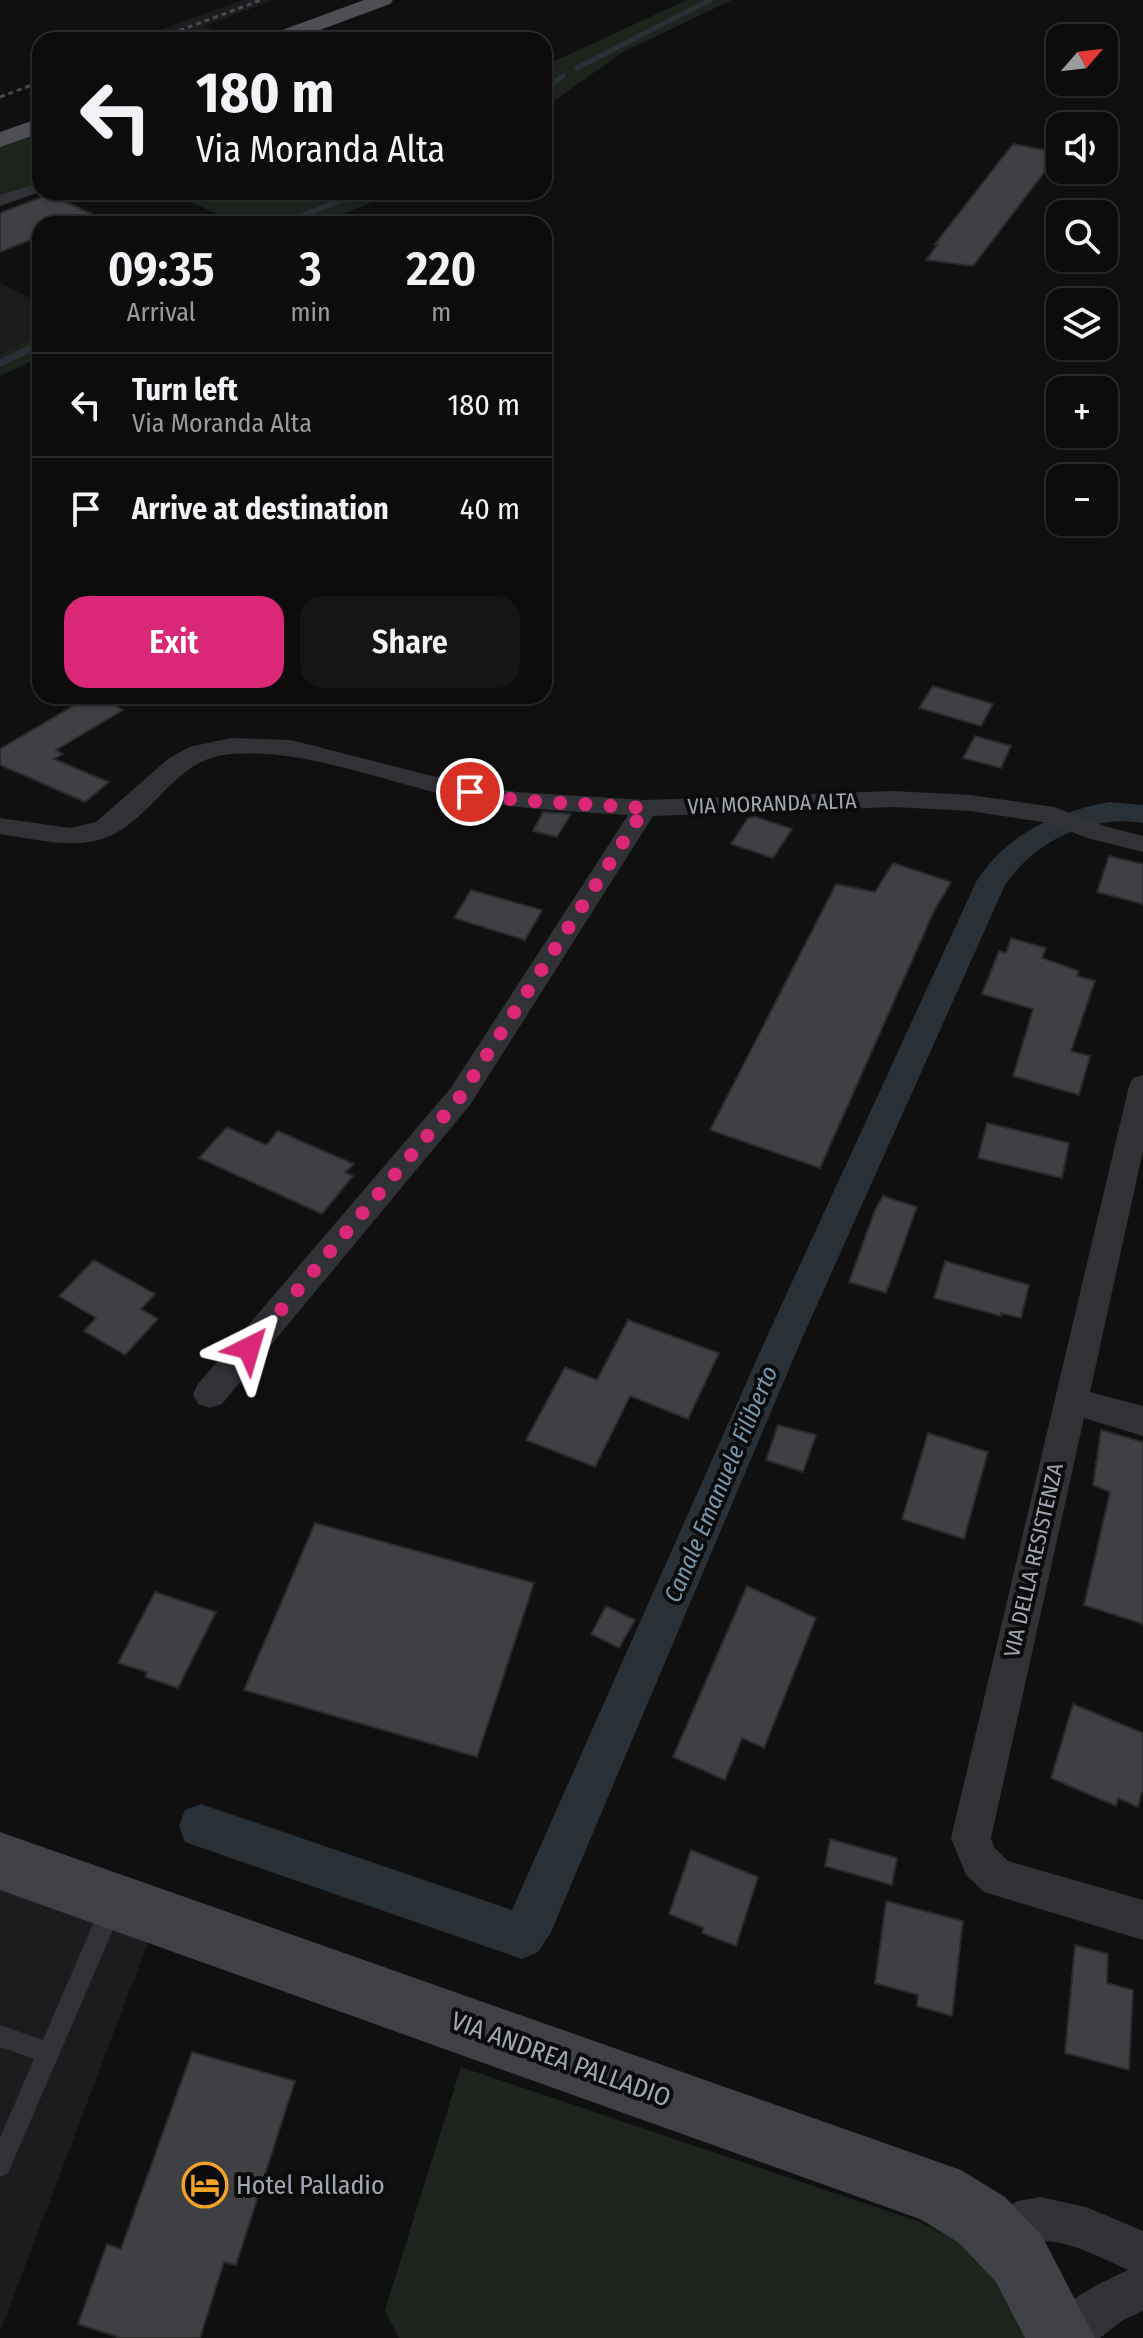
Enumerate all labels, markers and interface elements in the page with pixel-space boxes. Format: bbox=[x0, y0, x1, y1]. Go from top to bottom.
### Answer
north arrow bbox=[1046, 24, 1118, 96]
map controls bbox=[1046, 24, 1118, 536]
text: 180 m bbox=[196, 60, 334, 127]
icon: left bbox=[64, 64, 168, 168]
button: sound bbox=[1046, 112, 1118, 184]
text: Via Moranda Alta bbox=[196, 128, 445, 172]
button: search bbox=[1046, 200, 1118, 272]
text: 09:35 bbox=[108, 240, 215, 298]
text: 3 bbox=[299, 240, 322, 298]
text: 220 bbox=[406, 240, 476, 298]
button: layers bbox=[1046, 288, 1118, 360]
text: Arrival bbox=[127, 297, 196, 328]
text: min bbox=[290, 297, 331, 328]
text: m bbox=[431, 297, 451, 328]
text: Turn left bbox=[132, 372, 238, 408]
button: + bbox=[1046, 376, 1118, 448]
icon: left bbox=[64, 383, 108, 427]
text: 180 m bbox=[448, 387, 520, 423]
text: Via Moranda Alta bbox=[132, 408, 312, 439]
button: − bbox=[1046, 464, 1118, 536]
icon: arrive bbox=[64, 487, 108, 531]
text: Arrive at destination bbox=[132, 491, 389, 527]
text: 40 m bbox=[460, 491, 520, 527]
button: Exit bbox=[64, 596, 284, 688]
button: Share bbox=[300, 596, 520, 688]
pin bbox=[436, 758, 504, 826]
icon: arrive bbox=[448, 770, 492, 814]
street label: VIA MORANDA ALTA bbox=[687, 787, 858, 820]
position arrow bbox=[207, 1306, 291, 1390]
water label: Canale Emanuele Filiberto bbox=[659, 1362, 783, 1606]
street label: VIA DELLA RESISTENZA bbox=[998, 1460, 1069, 1660]
street label: VIA ANDREA PALLADIO bbox=[447, 2005, 675, 2114]
hotel icon: Hotel Palladio bbox=[181, 2161, 229, 2209]
place label: Hotel Palladio bbox=[236, 2170, 385, 2201]

